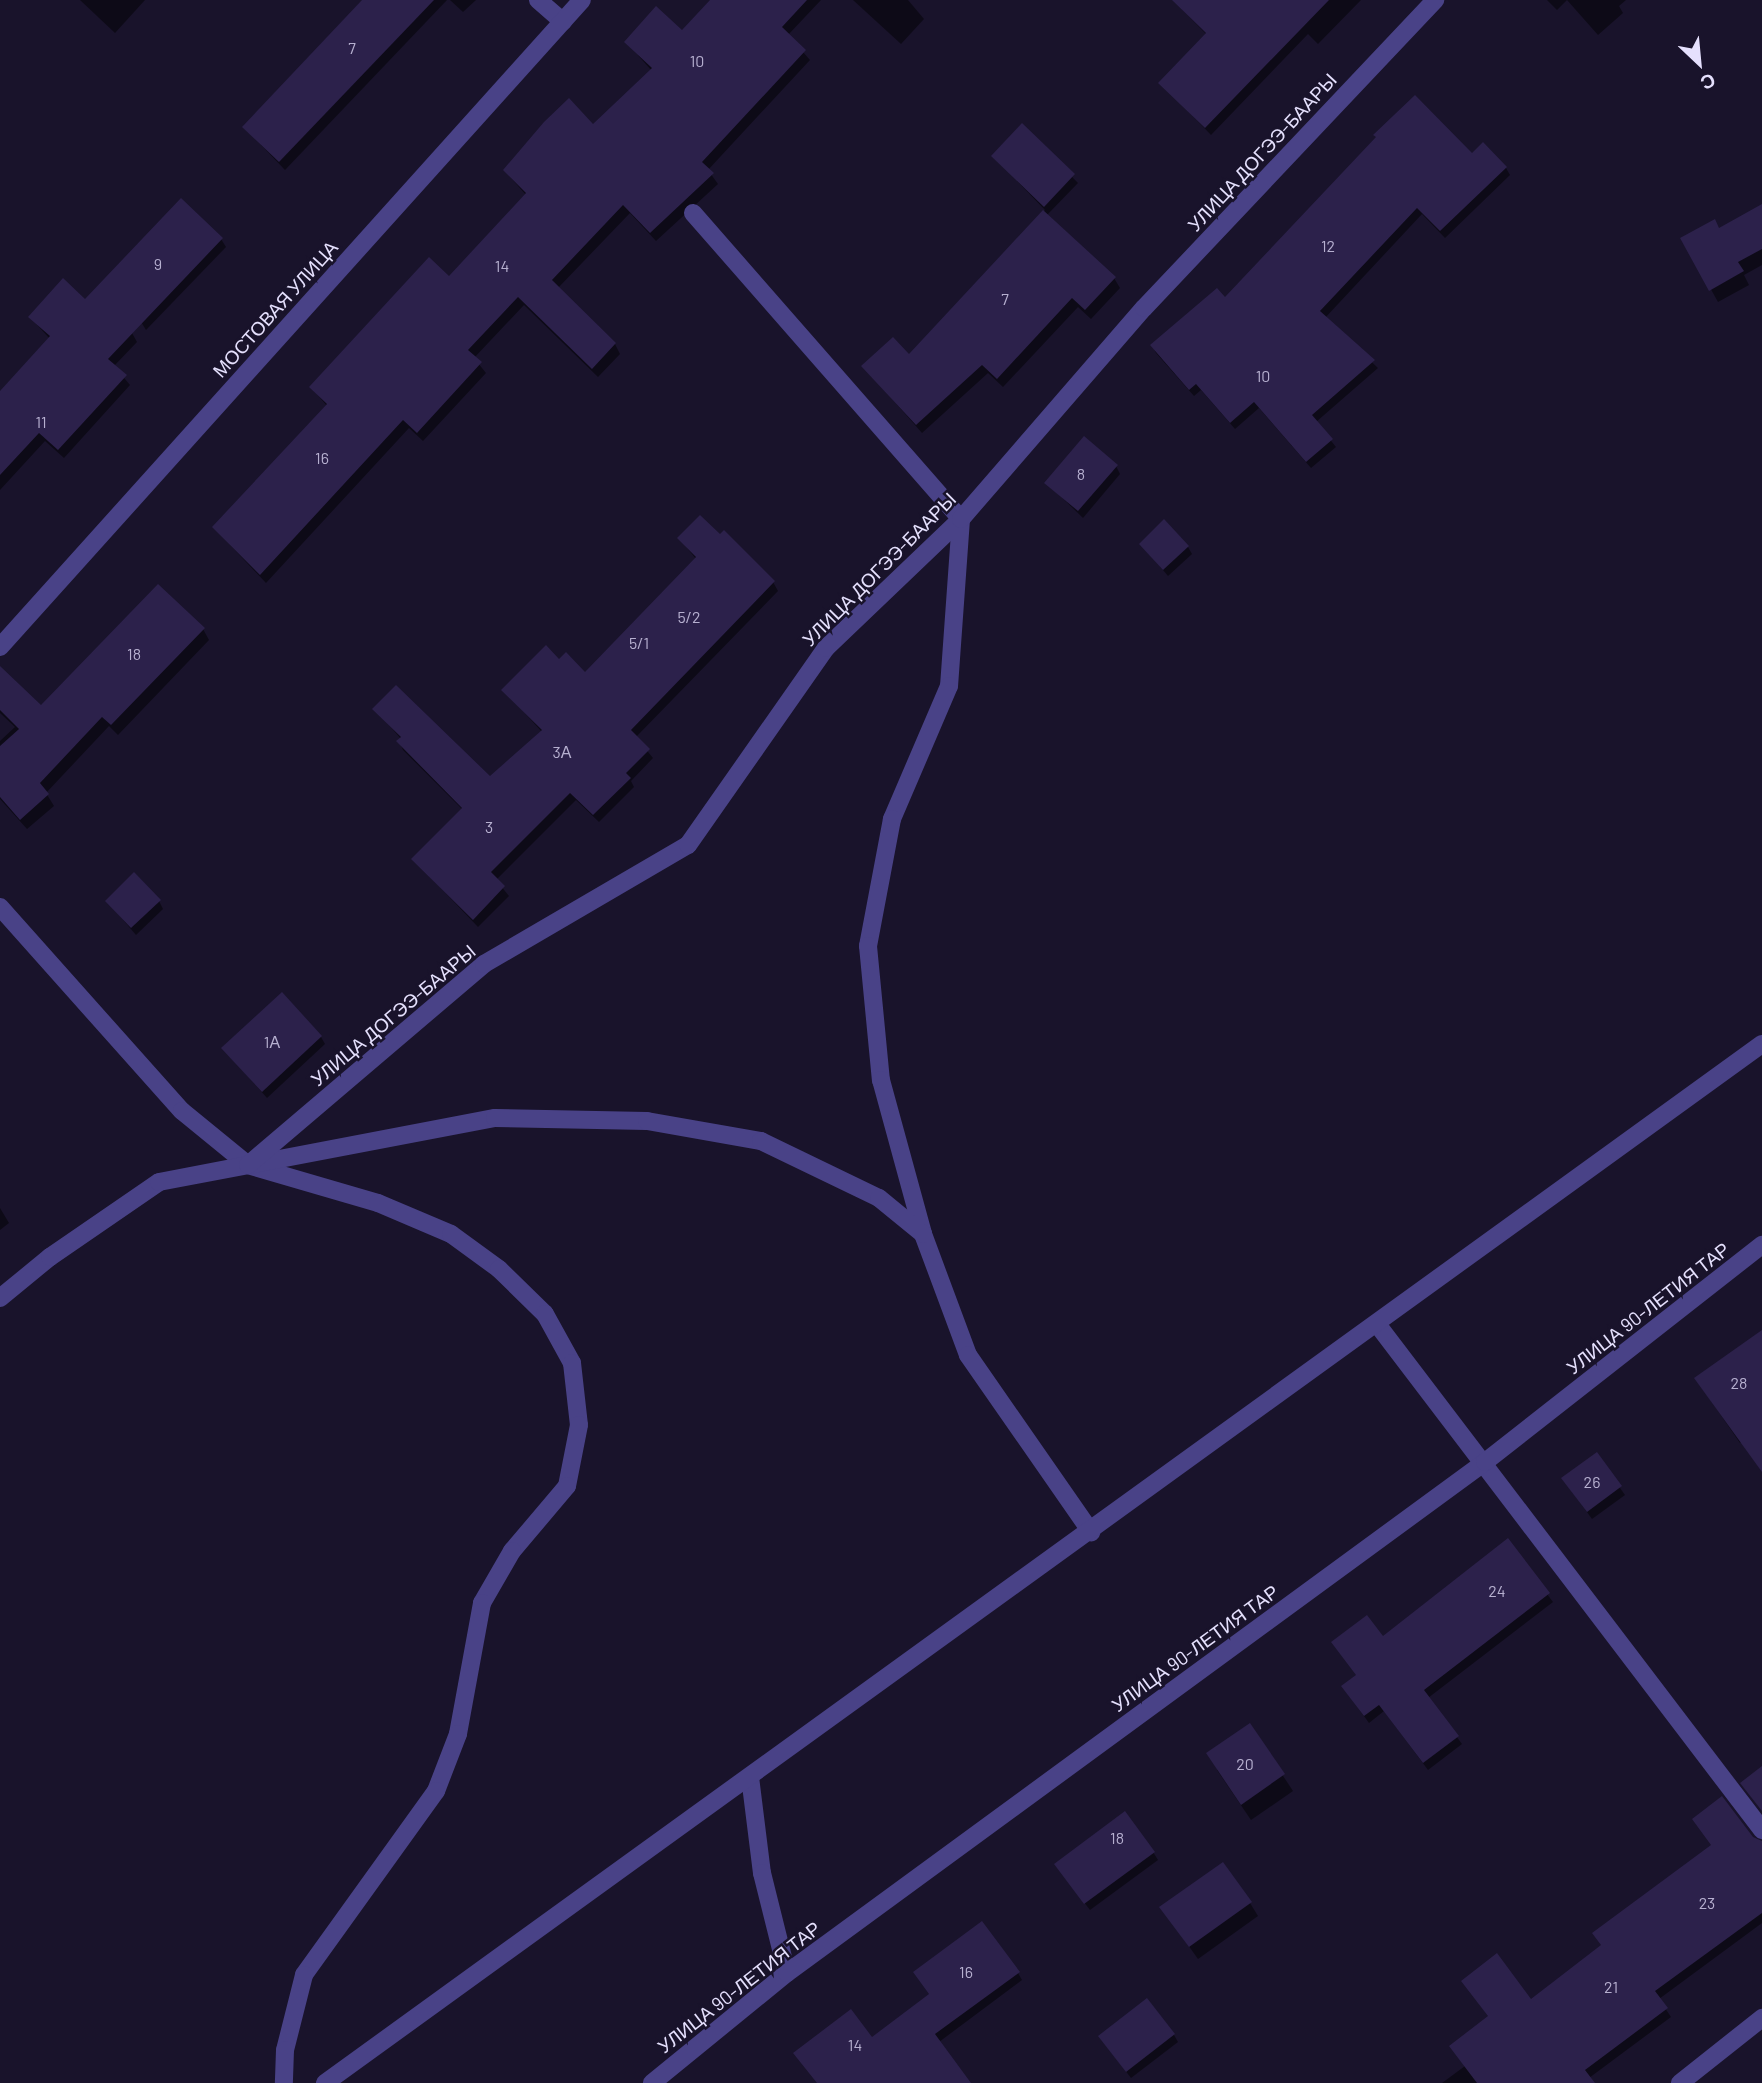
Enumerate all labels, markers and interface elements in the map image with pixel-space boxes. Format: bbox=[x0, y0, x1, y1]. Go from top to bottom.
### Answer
north arrow bbox=[1664, 28, 1734, 98]
house number: 7 bbox=[348, 38, 356, 58]
house number: 10 bbox=[690, 51, 704, 71]
street label: УЛИЦА ДОГЭЭ-БААРЫ bbox=[1183, 68, 1341, 236]
text: С bbox=[1697, 69, 1720, 96]
street label: МОСТОВАЯ УЛИЦА bbox=[208, 236, 342, 382]
house number: 12 bbox=[1321, 236, 1335, 256]
house number: 9 bbox=[154, 254, 162, 274]
house number: 14 bbox=[495, 256, 509, 276]
house number: 7 bbox=[1001, 289, 1009, 309]
house number: 10 bbox=[1256, 366, 1270, 386]
house number: 11 bbox=[35, 412, 47, 432]
house number: 16 bbox=[315, 448, 329, 468]
house number: 8 bbox=[1077, 464, 1085, 484]
street label: УЛИЦА ДОГЭЭ-БААРЫ bbox=[798, 488, 960, 650]
house number: 5/2 bbox=[677, 607, 701, 627]
house number: 5/1 bbox=[629, 633, 649, 653]
house number: 18 bbox=[127, 644, 141, 664]
house number: 3А bbox=[553, 742, 571, 762]
house number: 3 bbox=[485, 817, 493, 837]
street label: УЛИЦА ДОГЭЭ-БААРЫ bbox=[306, 940, 480, 1090]
house number: 1А bbox=[264, 1032, 280, 1052]
street label: УЛИЦА 90-ЛЕТИЯ ТАР bbox=[1562, 1237, 1734, 1379]
house number: 28 bbox=[1731, 1373, 1747, 1393]
house number: 26 bbox=[1584, 1472, 1600, 1492]
street label: УЛИЦА 90-ЛЕТИЯ ТАР bbox=[1107, 1580, 1283, 1716]
house number: 24 bbox=[1488, 1581, 1506, 1601]
house number: 20 bbox=[1236, 1754, 1254, 1774]
house number: 18 bbox=[1110, 1828, 1124, 1848]
house number: 23 bbox=[1699, 1893, 1715, 1913]
street label: УЛИЦА 90-ЛЕТИЯ ТАР bbox=[653, 1916, 825, 2058]
house number: 16 bbox=[959, 1962, 973, 1982]
house number: 21 bbox=[1604, 1977, 1618, 1997]
house number: 14 bbox=[848, 2035, 862, 2055]

